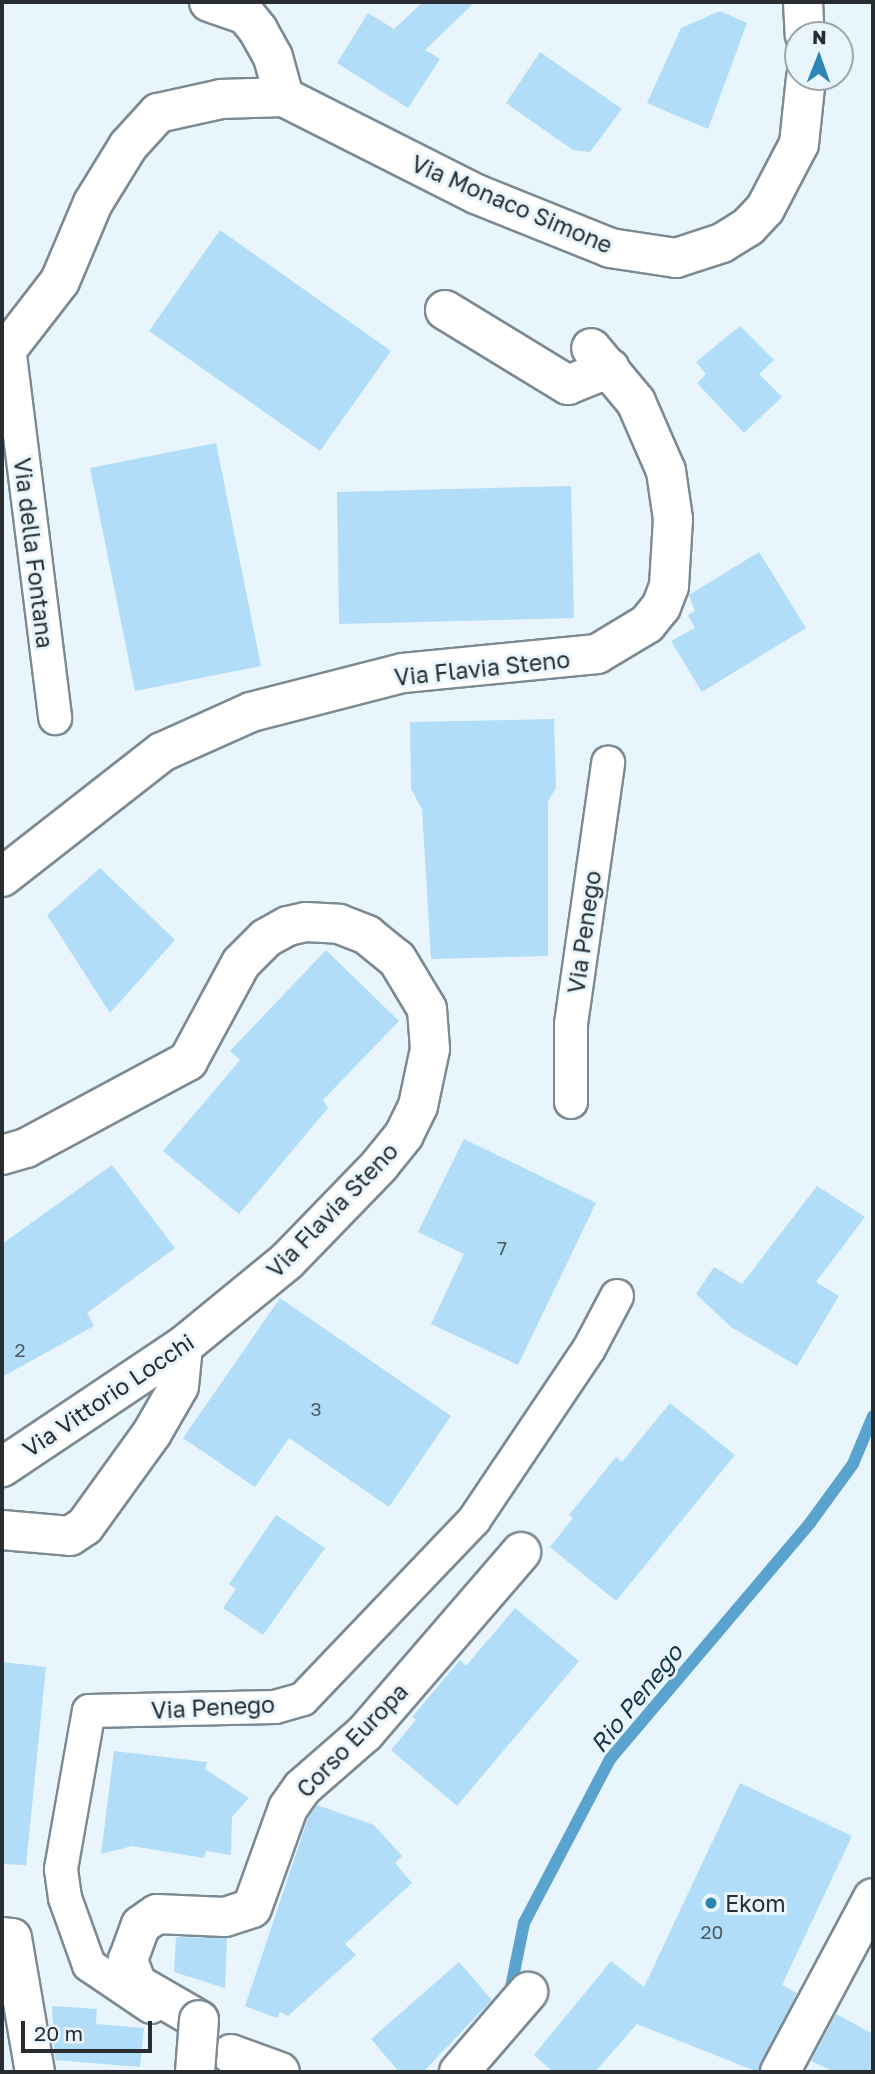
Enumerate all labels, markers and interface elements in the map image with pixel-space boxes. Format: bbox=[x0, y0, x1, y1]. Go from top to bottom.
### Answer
north arrow bbox=[784, 21, 854, 91]
text: N bbox=[812, 25, 827, 48]
street label: Via Monaco Simone bbox=[407, 149, 617, 259]
street label: Via della Fontana bbox=[9, 456, 59, 650]
street label: Via Flavia Steno bbox=[393, 645, 571, 691]
street label: Via Penego bbox=[562, 869, 606, 995]
street label: Via Flavia Steno bbox=[261, 1137, 403, 1283]
house number: 7 bbox=[497, 1237, 507, 1259]
street label: Via Vittorio Locchi bbox=[17, 1327, 199, 1463]
house number: 2 bbox=[14, 1339, 26, 1361]
house number: 3 bbox=[310, 1398, 322, 1420]
water label: Rio Penego bbox=[584, 1638, 688, 1758]
street label: Corso Europa bbox=[291, 1677, 413, 1803]
street label: Via Penego bbox=[150, 1690, 276, 1724]
place label: Ekom bbox=[725, 1889, 786, 1917]
marker: Ekom bbox=[703, 1895, 719, 1911]
house number: 20 bbox=[701, 1921, 723, 1943]
scale bar bbox=[24, 2008, 156, 2052]
text: 20 m bbox=[34, 2020, 83, 2046]

